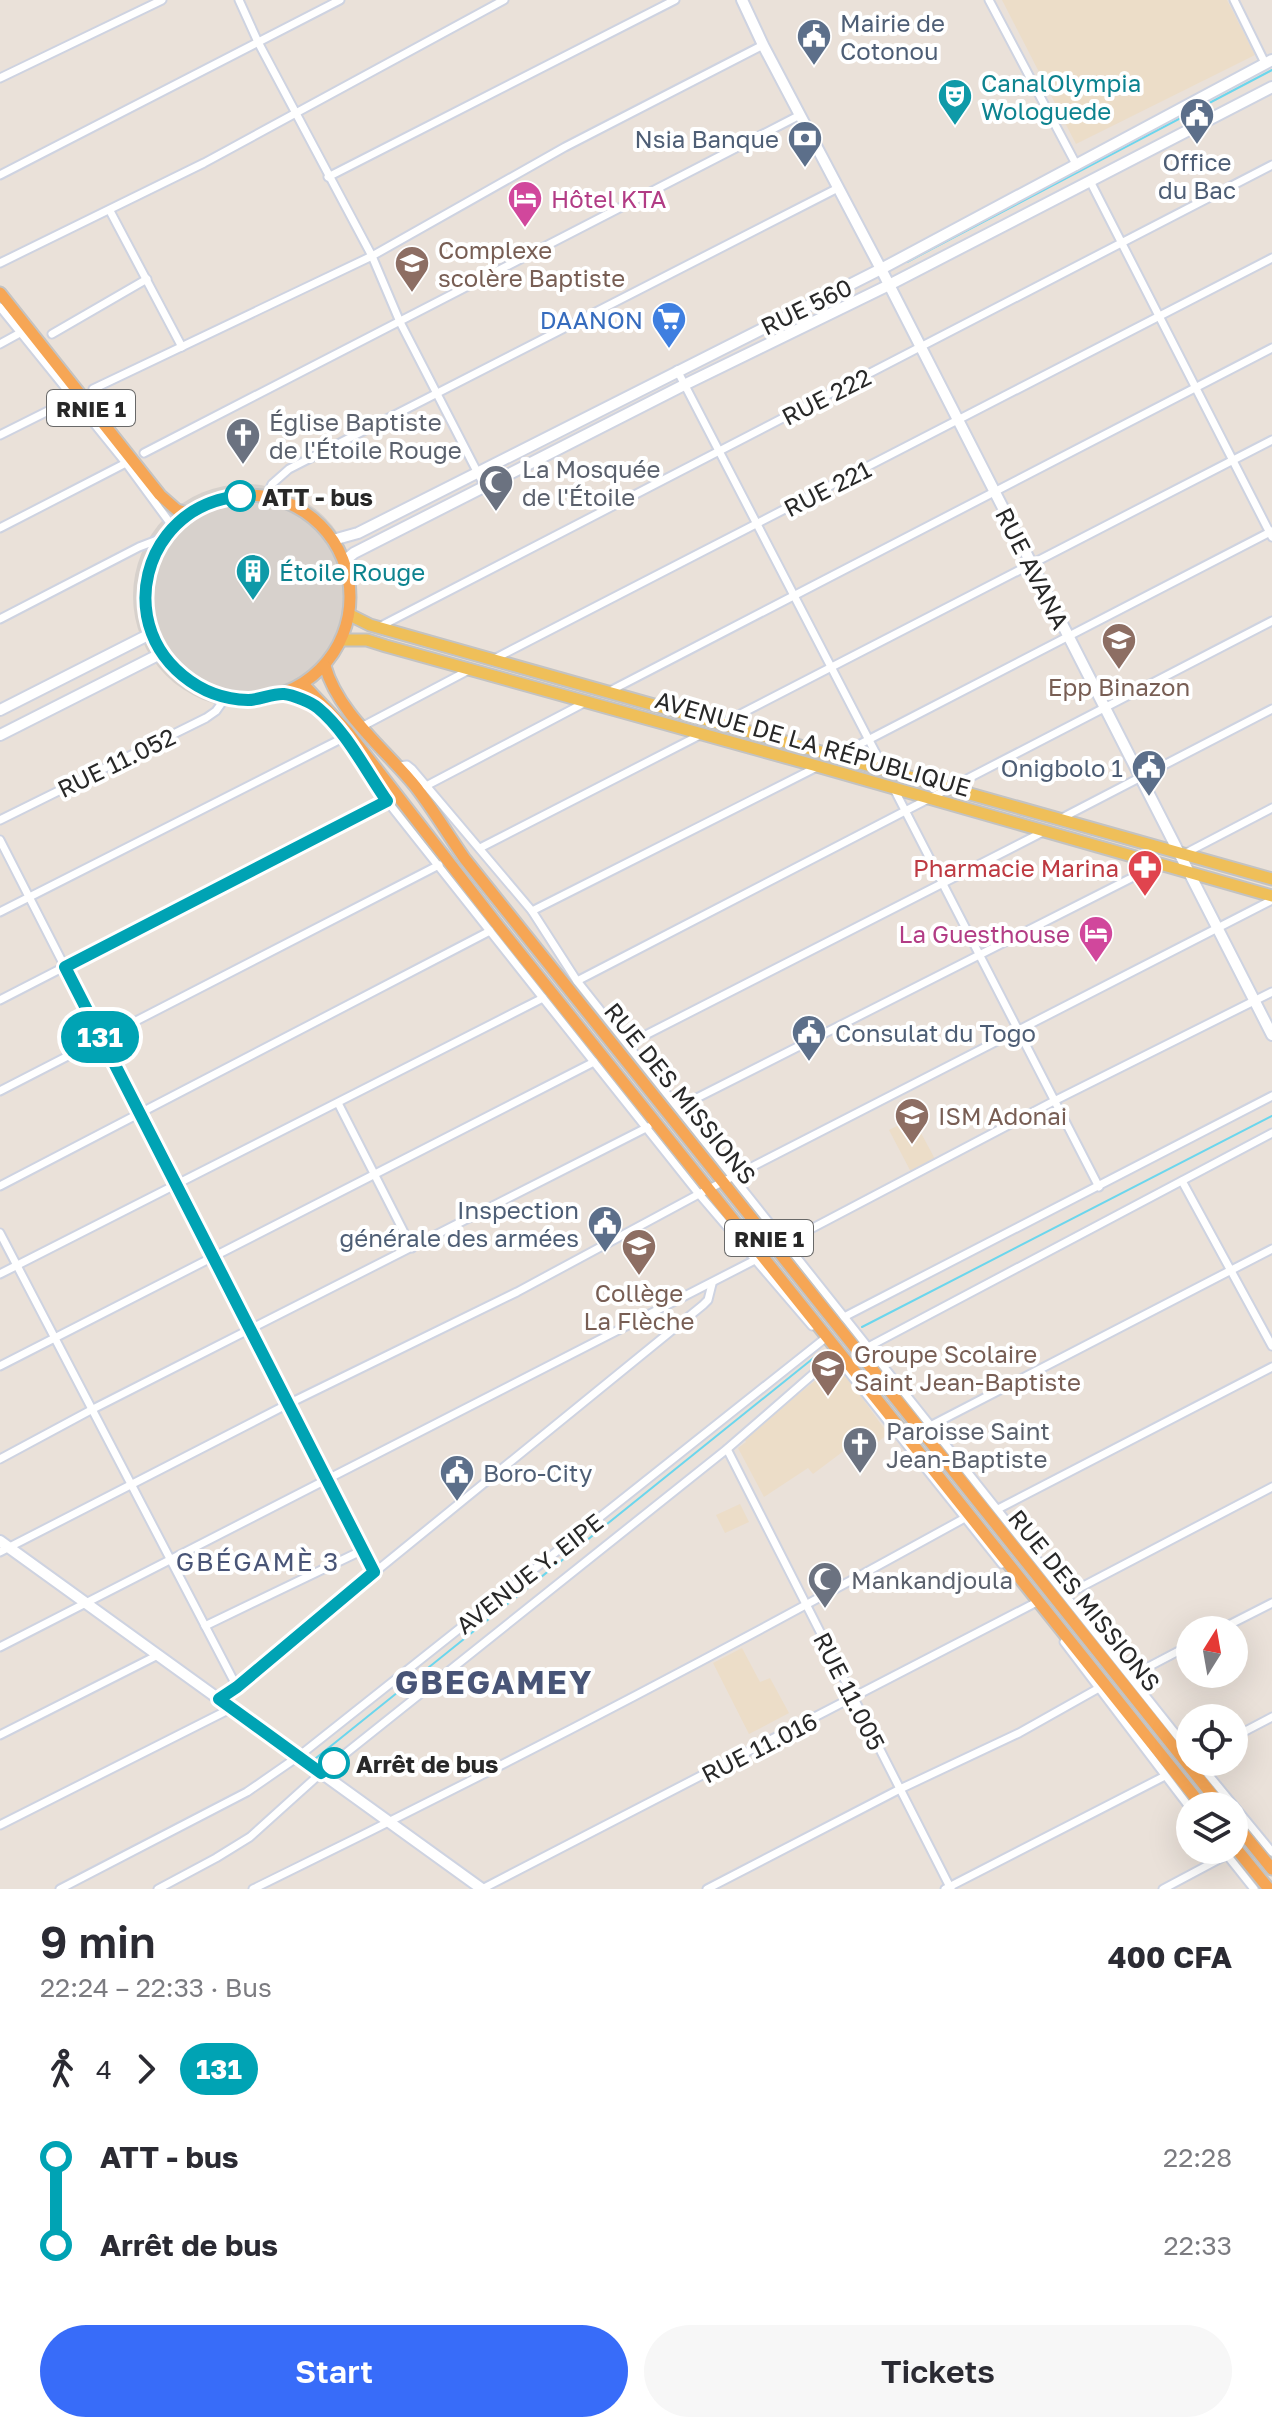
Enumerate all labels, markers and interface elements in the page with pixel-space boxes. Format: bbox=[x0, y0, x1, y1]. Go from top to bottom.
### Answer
place label: Mairie de Cotonou bbox=[840, 8, 945, 65]
public building icon: Mairie de Cotonou bbox=[795, 17, 833, 67]
place label: CanalOlympia Wologuede bbox=[981, 68, 1141, 125]
theatre icon: CanalOlympia Wologuede bbox=[936, 77, 974, 127]
public building icon: Office du Bac bbox=[1178, 96, 1216, 146]
bank icon: Nsia Banque bbox=[786, 119, 824, 169]
place label: Nsia Banque bbox=[634, 124, 779, 153]
place label: Office du Bac bbox=[1158, 147, 1236, 204]
hotel icon: Hôtel KTA bbox=[506, 179, 544, 229]
place label: Hôtel KTA bbox=[551, 184, 666, 213]
place label: Complexe scolère Baptiste bbox=[438, 235, 625, 292]
school or university icon: Complexe scolère Baptiste bbox=[393, 244, 431, 294]
street label: RUE 560 bbox=[756, 272, 856, 340]
supermarket icon: DAANON bbox=[650, 300, 688, 350]
place label: DAANON bbox=[540, 305, 643, 334]
street label: RUE 222 bbox=[777, 361, 875, 431]
road number: RNIE 1 bbox=[47, 390, 135, 426]
place label: Église Baptiste de l'Étoile Rouge bbox=[269, 407, 462, 464]
church icon: Église Baptiste de l'Étoile Rouge bbox=[224, 416, 262, 466]
place label: La Mosquée de l'Étoile bbox=[522, 454, 660, 511]
street label: RUE 221 bbox=[779, 454, 875, 522]
mosque icon: La Mosquée de l'Étoile bbox=[477, 463, 515, 513]
marker: ATT - bus bbox=[225, 481, 255, 511]
place label: ATT - bus bbox=[262, 482, 373, 511]
street label: RUE AVANA bbox=[990, 502, 1076, 634]
building icon: Étoile Rouge bbox=[234, 552, 272, 602]
place label: Étoile Rouge bbox=[279, 557, 425, 586]
school or university icon: Epp Binazon bbox=[1100, 621, 1138, 671]
place label: Epp Binazon bbox=[1048, 672, 1190, 701]
street label: AVENUE DE LA RÉPUBLIQUE bbox=[652, 684, 974, 802]
street label: RUE 11.052 bbox=[52, 721, 180, 803]
public building icon: Onigbolo 1 bbox=[1130, 748, 1168, 798]
place label: Onigbolo 1 bbox=[1001, 753, 1123, 782]
pharmacy icon: Pharmacie Marina bbox=[1126, 848, 1164, 898]
place label: Pharmacie Marina bbox=[913, 853, 1119, 882]
hotel icon: La Guesthouse bbox=[1077, 914, 1115, 964]
place label: La Guesthouse bbox=[899, 919, 1070, 948]
street label: RUE DES MISSIONS bbox=[599, 997, 763, 1189]
line badge: 131 bbox=[54, 1011, 146, 1063]
public building icon: Consulat du Togo bbox=[790, 1013, 828, 1063]
place label: Consulat du Togo bbox=[835, 1018, 1036, 1047]
text: 131 bbox=[77, 1020, 123, 1053]
school or university icon: ISM Adonai bbox=[893, 1096, 931, 1146]
place label: ISM Adonai bbox=[938, 1101, 1067, 1130]
place label: Inspection générale des armées bbox=[339, 1195, 579, 1252]
public building icon: Inspection générale des armées bbox=[586, 1204, 624, 1254]
road number: RNIE 1 bbox=[725, 1220, 813, 1256]
school or university icon: Collège La Flèche bbox=[620, 1227, 658, 1277]
place label: Collège La Flèche bbox=[584, 1278, 694, 1335]
place label: Groupe Scolaire Saint Jean-Baptiste bbox=[854, 1339, 1081, 1396]
school or university icon: Groupe Scolaire Saint Jean-Baptiste bbox=[809, 1348, 847, 1398]
place label: Paroisse Saint Jean-Baptiste bbox=[886, 1416, 1050, 1473]
church icon: Paroisse Saint Jean-Baptiste bbox=[841, 1425, 879, 1475]
public building icon: Boro-City bbox=[438, 1453, 476, 1503]
place label: Boro-City bbox=[483, 1458, 592, 1487]
street label: RUE DES MISSIONS bbox=[1003, 1504, 1167, 1696]
street label: AVENUE Y. EIPE bbox=[450, 1507, 608, 1639]
district label: GBÉGAMÈ 3 bbox=[176, 1546, 340, 1577]
mosque icon: Mankandjoula bbox=[806, 1560, 844, 1610]
place label: Mankandjoula bbox=[851, 1565, 1013, 1594]
north arrow bbox=[1176, 1616, 1248, 1688]
map controls bbox=[1176, 1616, 1248, 1864]
street label: RUE 11.005 bbox=[808, 1627, 892, 1755]
district label: GBEGAMEY bbox=[395, 1663, 593, 1701]
button: locate bbox=[1176, 1704, 1248, 1776]
street label: RUE 11.016 bbox=[696, 1706, 822, 1788]
marker: Arrêt de bus bbox=[319, 1748, 349, 1778]
place label: Arrêt de bus bbox=[356, 1749, 498, 1778]
button: layers bbox=[1176, 1792, 1248, 1864]
text: 9 min bbox=[40, 1915, 156, 1968]
text: 400 CFA bbox=[1108, 1939, 1232, 1975]
text: 22:24 – 22:33 · Bus bbox=[40, 1972, 272, 2003]
icon: walk bbox=[40, 2047, 84, 2091]
icon: forward bbox=[124, 2047, 168, 2091]
text: 131 bbox=[196, 2052, 242, 2085]
text: 4 bbox=[96, 2054, 112, 2085]
text: ATT - bus bbox=[100, 2139, 239, 2175]
text: 22:28 bbox=[1163, 2142, 1232, 2173]
text: Arrêt de bus bbox=[100, 2227, 278, 2263]
text: 22:33 bbox=[1164, 2230, 1232, 2261]
button: Start bbox=[40, 2325, 628, 2417]
button: Tickets bbox=[644, 2325, 1232, 2417]

